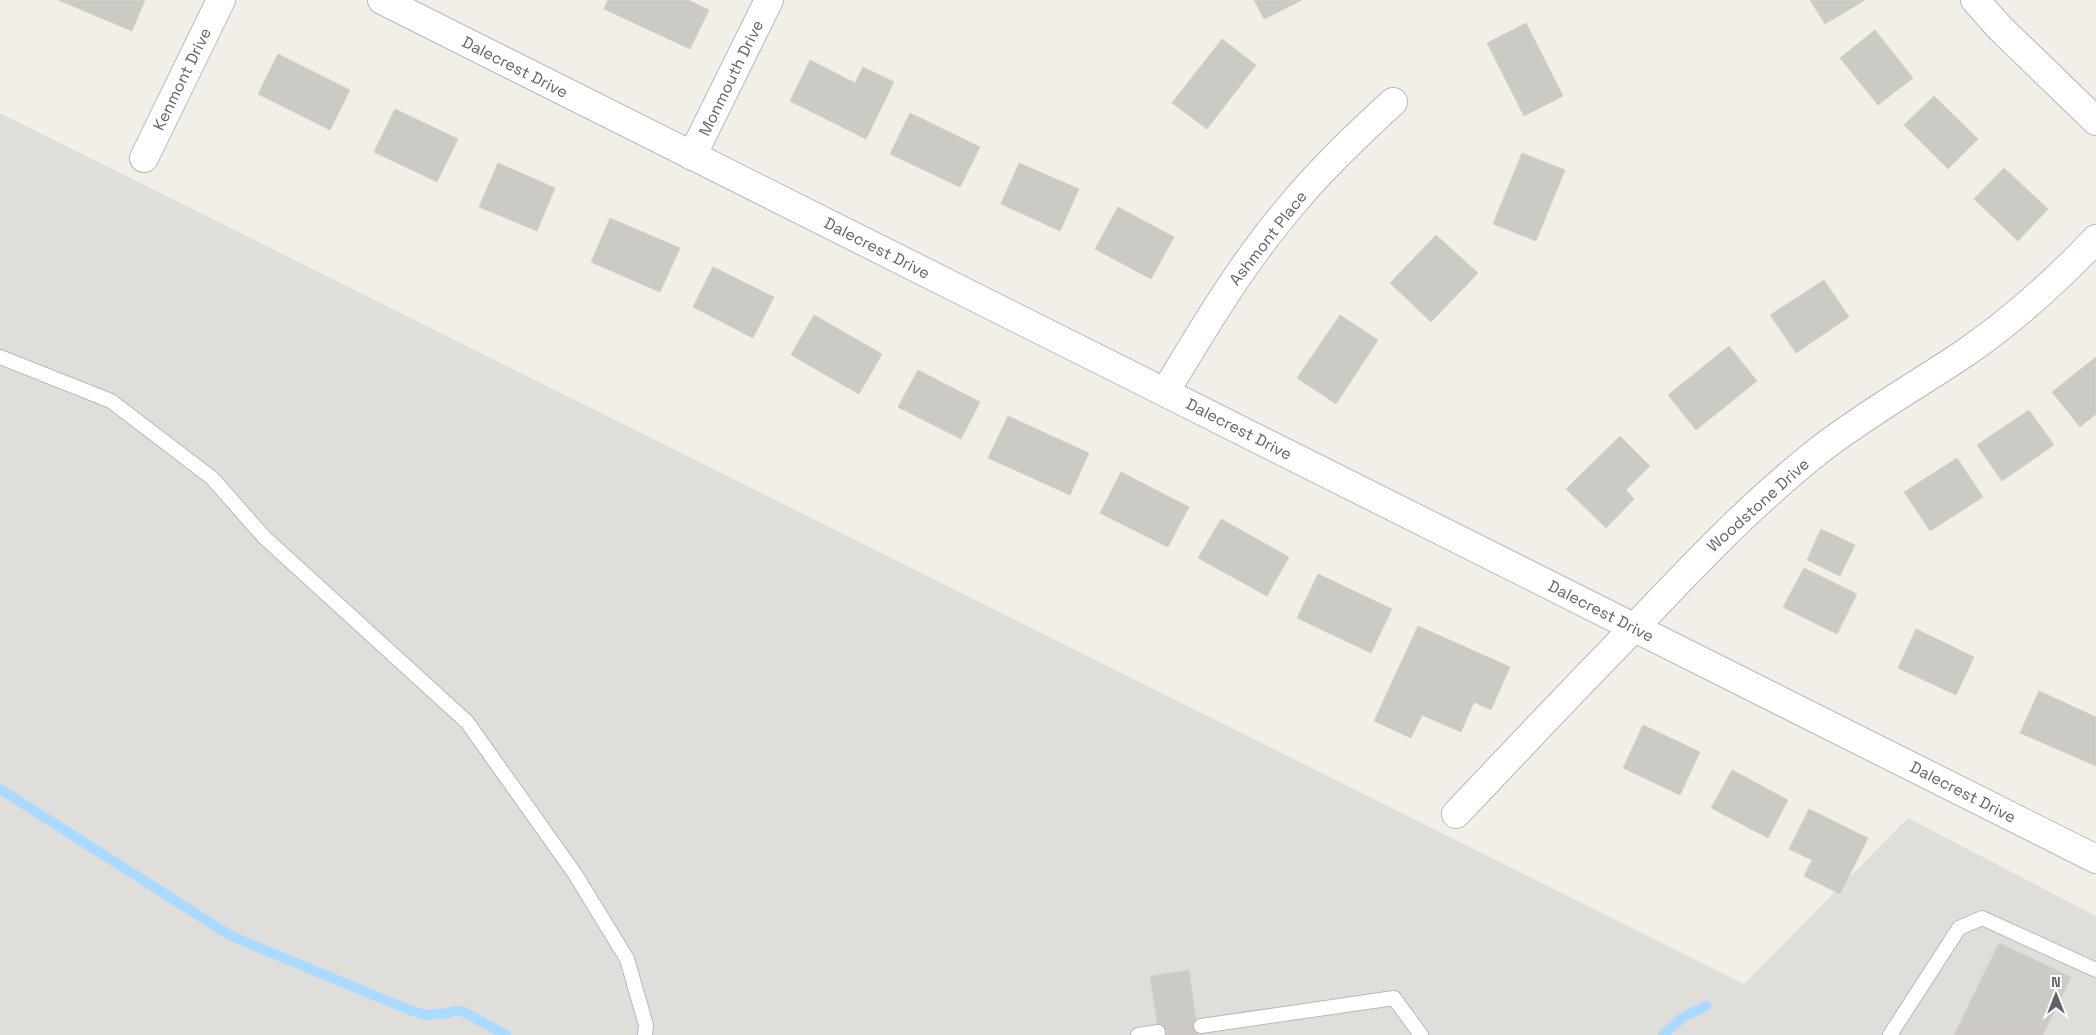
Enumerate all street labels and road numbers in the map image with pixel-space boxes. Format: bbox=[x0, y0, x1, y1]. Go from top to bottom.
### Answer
street label: Monmouth Drive bbox=[694, 17, 768, 139]
street label: Kenmont Drive bbox=[148, 24, 216, 134]
street label: Dalecrest Drive bbox=[459, 31, 571, 103]
street label: Ashmont Place bbox=[1224, 186, 1312, 290]
street label: Dalecrest Drive bbox=[821, 212, 933, 284]
street label: Dalecrest Drive bbox=[1183, 393, 1295, 465]
street label: Woodstone Drive bbox=[1702, 453, 1814, 557]
street label: Dalecrest Drive bbox=[1545, 575, 1657, 647]
street label: Dalecrest Drive bbox=[1907, 756, 2019, 828]

